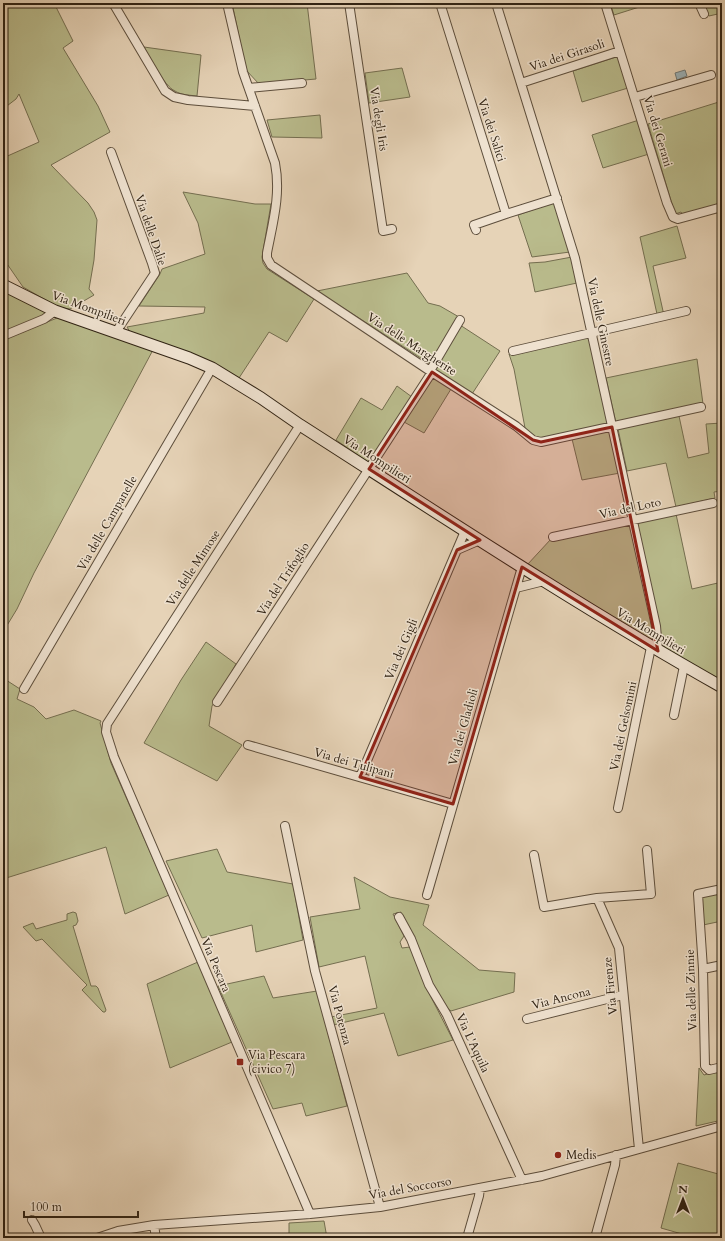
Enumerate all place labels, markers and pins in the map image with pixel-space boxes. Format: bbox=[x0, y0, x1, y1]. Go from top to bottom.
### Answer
place label: Via Pescara (civico 7) bbox=[248, 1047, 306, 1077]
marker: Via Pescara (civico 7) bbox=[235, 1057, 245, 1067]
place label: Medis bbox=[566, 1147, 597, 1163]
marker: Medis bbox=[553, 1150, 563, 1160]

